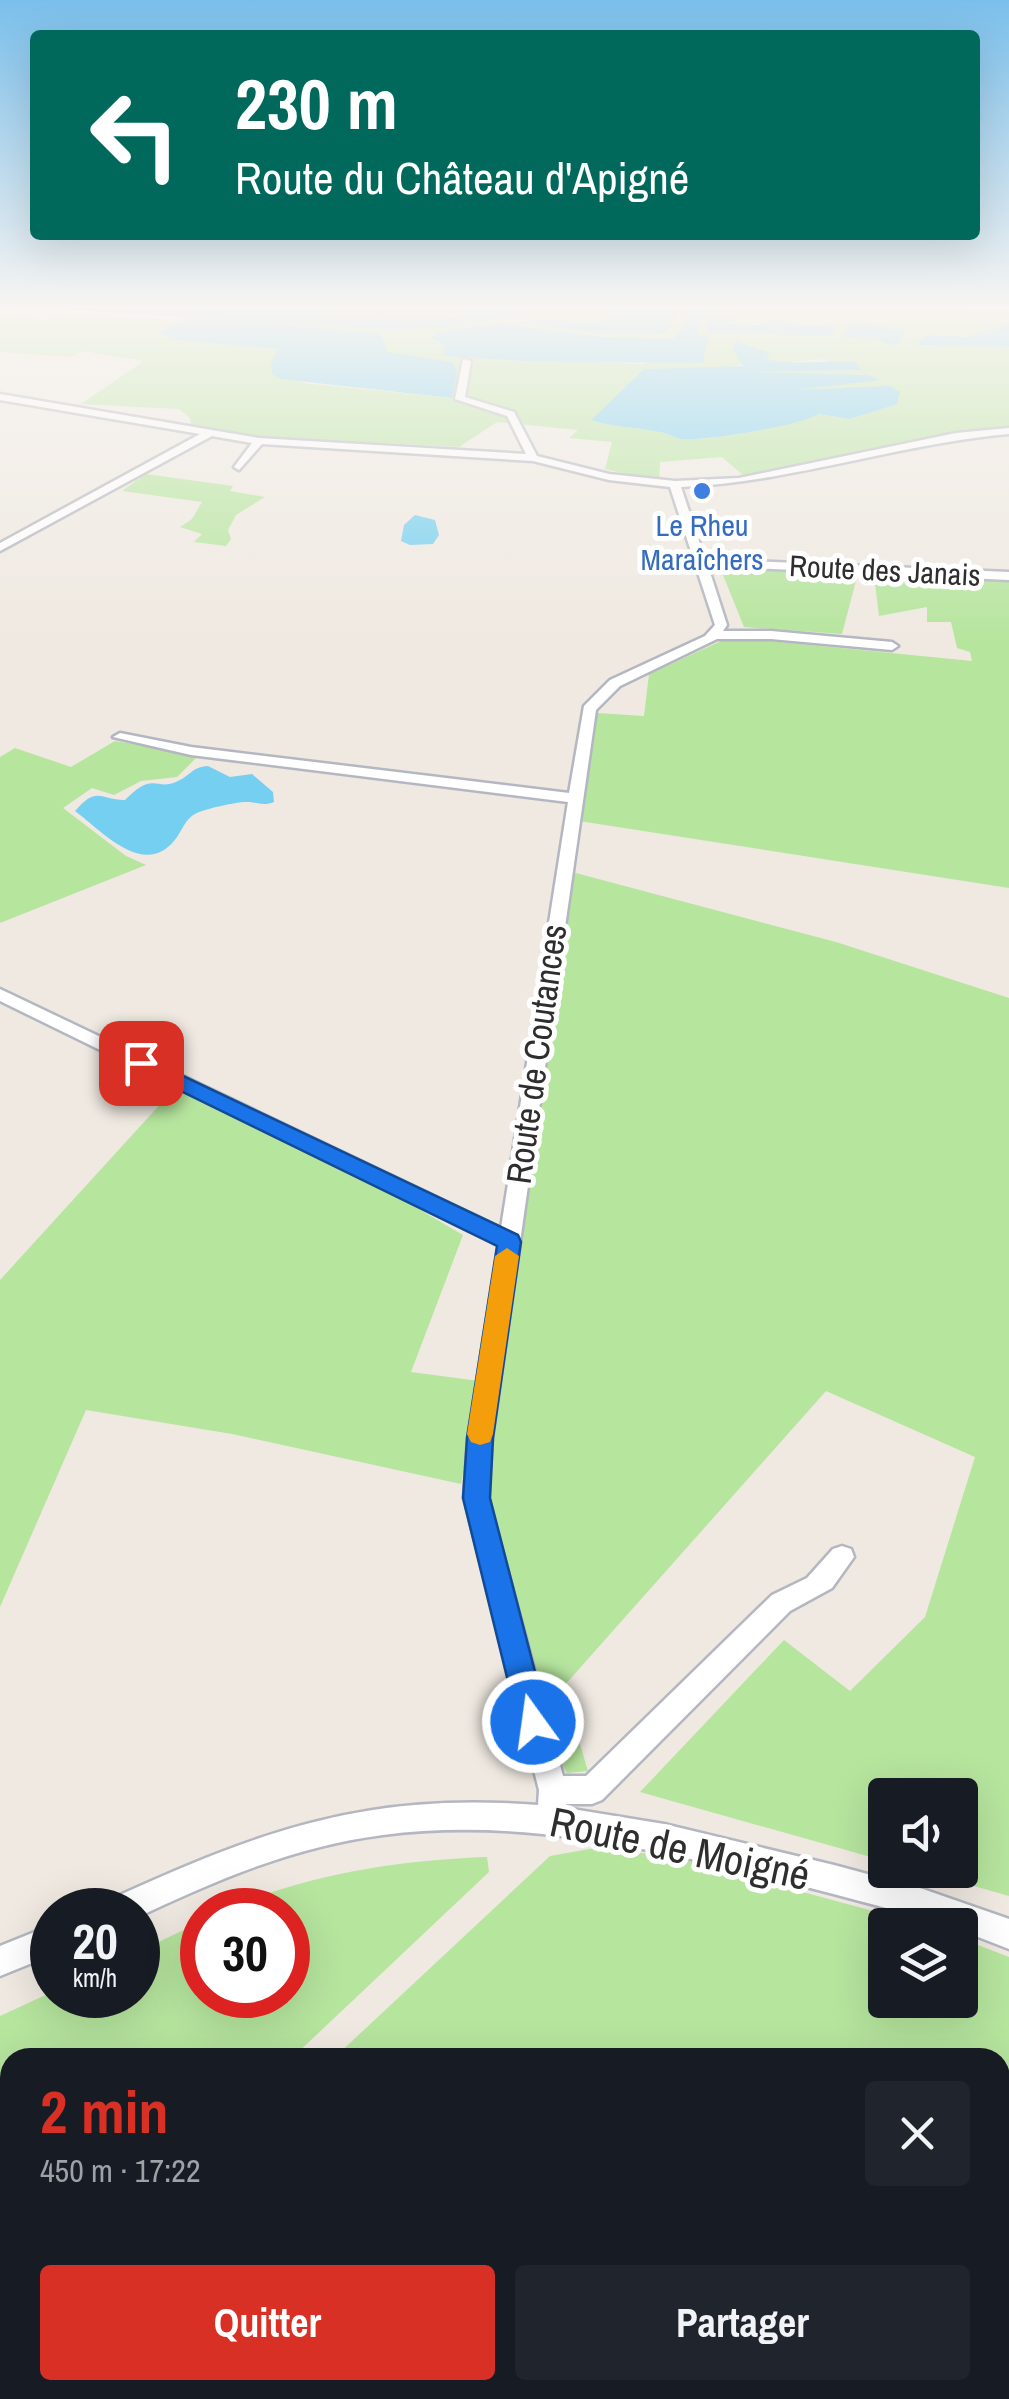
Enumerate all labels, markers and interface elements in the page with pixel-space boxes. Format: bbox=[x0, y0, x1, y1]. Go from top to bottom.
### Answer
text: 230 m bbox=[235, 57, 398, 151]
icon: left bbox=[70, 70, 200, 200]
text: Route du Château d'Apigné bbox=[235, 147, 689, 208]
marker: Le Rheu Maraîchers bbox=[691, 480, 713, 502]
place label: Le Rheu Maraîchers bbox=[640, 505, 764, 579]
street label: Route des Janais bbox=[788, 545, 982, 595]
street label: Route de Coutances bbox=[495, 921, 577, 1187]
pin bbox=[99, 1021, 184, 1106]
icon: arrive bbox=[114, 1036, 169, 1091]
position arrow bbox=[481, 1670, 585, 1774]
map controls bbox=[868, 1778, 978, 2018]
button: sound bbox=[868, 1778, 978, 1888]
street label: Route de Moigné bbox=[545, 1793, 815, 1903]
speed limit sign: 30 bbox=[180, 1888, 310, 2018]
text: 20 bbox=[72, 1907, 118, 1975]
button: layers bbox=[868, 1908, 978, 2018]
text: km/h bbox=[73, 1961, 117, 1995]
text: 2 min bbox=[40, 2071, 169, 2152]
button: close bbox=[865, 2081, 970, 2186]
text: 450 m · 17:22 bbox=[40, 2149, 200, 2192]
button: Quitter bbox=[40, 2265, 495, 2380]
button: Partager bbox=[515, 2265, 970, 2380]

